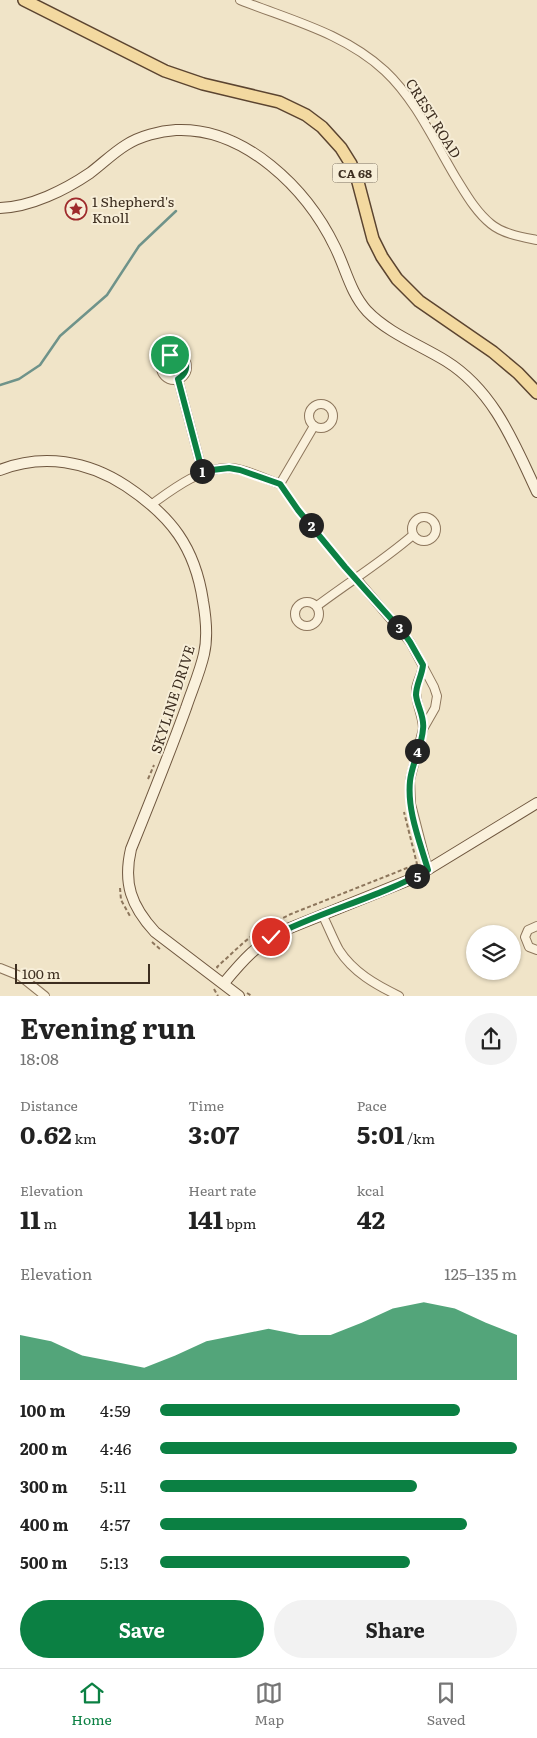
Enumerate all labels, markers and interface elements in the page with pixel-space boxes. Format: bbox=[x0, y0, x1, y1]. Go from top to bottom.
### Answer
street label: CREST ROAD bbox=[401, 74, 467, 162]
road number: CA 68 bbox=[332, 164, 378, 182]
place label: 1 Shepherd's Knoll bbox=[92, 191, 174, 227]
place icon: 1 Shepherd's Knoll bbox=[64, 197, 88, 221]
pin bbox=[149, 334, 191, 376]
icon: arrive bbox=[156, 341, 184, 369]
pin: 1 bbox=[190, 458, 214, 484]
text: 1 bbox=[200, 461, 205, 481]
pin: 2 bbox=[298, 512, 324, 538]
text: 2 bbox=[308, 515, 315, 535]
pin: 3 bbox=[386, 614, 412, 640]
text: 3 bbox=[396, 617, 403, 637]
street label: SKYLINE DRIVE bbox=[145, 642, 199, 756]
pin: 4 bbox=[404, 738, 430, 764]
text: 4 bbox=[413, 741, 422, 761]
pin: 5 bbox=[404, 864, 430, 888]
text: 5 bbox=[414, 866, 421, 886]
pin bbox=[250, 916, 292, 958]
icon: check bbox=[257, 923, 285, 951]
map controls bbox=[466, 925, 521, 980]
button: layers bbox=[466, 925, 521, 980]
scale bar bbox=[15, 961, 150, 984]
text: 100 m bbox=[22, 963, 60, 983]
text: Evening run bbox=[20, 1006, 196, 1048]
button: share bbox=[465, 1013, 517, 1065]
text: 18:08 bbox=[20, 1046, 59, 1070]
text: Distance bbox=[20, 1095, 78, 1115]
text: Time bbox=[188, 1095, 224, 1115]
text: Pace bbox=[357, 1095, 387, 1115]
text: 0.62 bbox=[20, 1115, 72, 1152]
text: 3:07 bbox=[188, 1115, 239, 1152]
text: 5:01 bbox=[357, 1115, 404, 1152]
text: km bbox=[72, 1128, 97, 1148]
text: /km bbox=[404, 1128, 435, 1148]
text: Elevation bbox=[20, 1180, 83, 1200]
text: Heart rate bbox=[188, 1180, 256, 1200]
text: kcal bbox=[357, 1180, 384, 1200]
text: 11 bbox=[20, 1200, 41, 1237]
text: 141 bbox=[188, 1200, 223, 1237]
text: 42 bbox=[357, 1200, 385, 1237]
text: m bbox=[41, 1213, 57, 1233]
text: bpm bbox=[223, 1213, 256, 1233]
text: Elevation bbox=[20, 1261, 92, 1285]
text: 125–135 m bbox=[444, 1261, 517, 1285]
text: 100 m bbox=[20, 1398, 66, 1422]
text: 4:59 bbox=[100, 1398, 131, 1422]
text: 200 m bbox=[20, 1436, 67, 1460]
text: 4:46 bbox=[100, 1436, 131, 1460]
text: 300 m bbox=[20, 1474, 68, 1498]
text: 5:11 bbox=[100, 1474, 126, 1498]
text: 400 m bbox=[20, 1512, 69, 1536]
text: 4:57 bbox=[100, 1512, 130, 1536]
text: 500 m bbox=[20, 1550, 68, 1574]
text: 5:13 bbox=[100, 1550, 129, 1574]
button: Save bbox=[20, 1600, 264, 1658]
button: Share bbox=[274, 1600, 517, 1658]
tab: Home bbox=[71, 1679, 112, 1729]
tab: Map bbox=[254, 1679, 284, 1729]
tab: Saved bbox=[427, 1679, 466, 1729]

